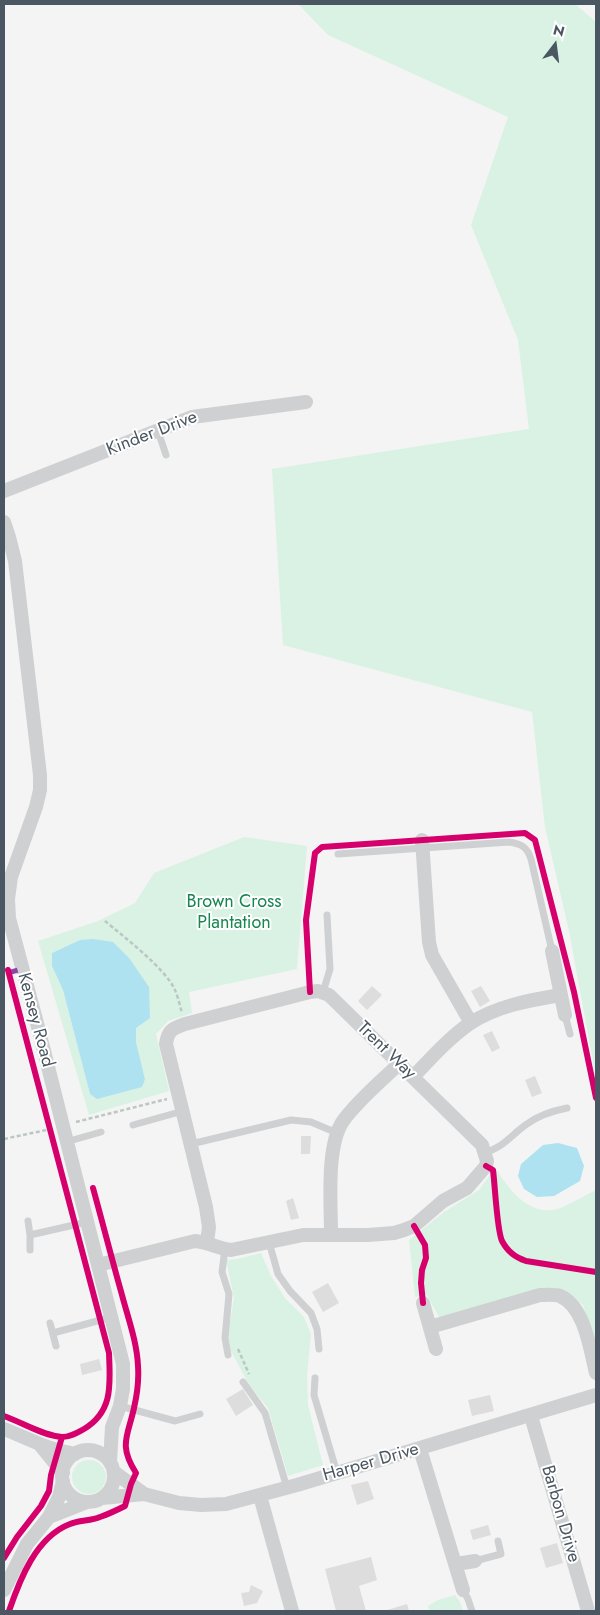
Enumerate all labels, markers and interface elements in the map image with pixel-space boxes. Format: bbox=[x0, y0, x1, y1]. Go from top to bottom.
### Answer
text: N bbox=[551, 19, 567, 42]
north arrow bbox=[530, 20, 580, 70]
street label: Kinder Drive bbox=[104, 407, 200, 461]
park label: Brown Cross Plantation bbox=[186, 892, 282, 934]
street label: Kensey Road bbox=[12, 970, 58, 1070]
street label: Trent Way bbox=[352, 1018, 420, 1084]
street label: Harper Drive bbox=[321, 1439, 421, 1487]
street label: Barbon Drive bbox=[536, 1463, 584, 1565]

